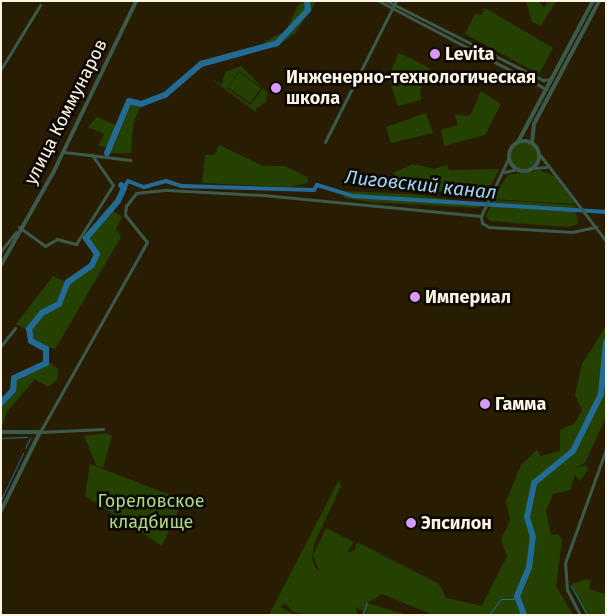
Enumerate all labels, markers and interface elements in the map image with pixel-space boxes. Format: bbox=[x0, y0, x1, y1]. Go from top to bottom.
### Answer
street label: улица Коммунаров bbox=[20, 36, 112, 188]
place label: Levita bbox=[445, 43, 494, 65]
marker: Levita bbox=[429, 48, 441, 60]
place label: Инженерно-технологическая школа bbox=[286, 67, 536, 110]
marker: Инженерно-технологическая школа bbox=[270, 82, 282, 94]
water label: Лиговский канал bbox=[344, 166, 498, 204]
place label: Империал bbox=[425, 286, 511, 308]
marker: Империал bbox=[409, 291, 421, 303]
place label: Гамма bbox=[495, 393, 546, 415]
marker: Гамма bbox=[479, 398, 491, 410]
park label: Гореловское кладбище bbox=[97, 491, 205, 534]
place label: Эпсилон bbox=[421, 512, 492, 534]
marker: Эпсилон bbox=[405, 517, 417, 529]

